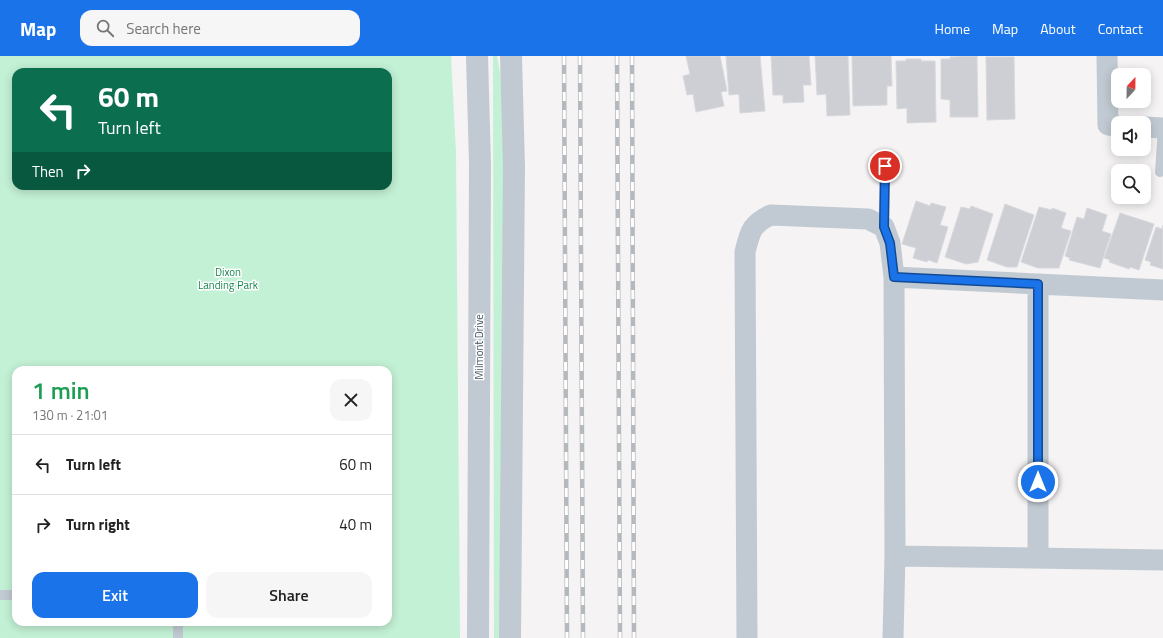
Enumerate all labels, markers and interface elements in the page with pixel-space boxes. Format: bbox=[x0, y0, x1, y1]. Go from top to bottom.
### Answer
search box bbox=[80, 10, 360, 46]
text: Map bbox=[20, 14, 56, 43]
icon: search bbox=[94, 17, 116, 39]
text: Search here bbox=[126, 17, 201, 40]
text: Home bbox=[935, 18, 970, 39]
text: Map bbox=[992, 18, 1018, 39]
text: About bbox=[1040, 18, 1076, 39]
text: Contact bbox=[1098, 18, 1143, 39]
north arrow bbox=[1111, 68, 1151, 108]
map controls bbox=[1111, 68, 1151, 204]
text: 60 m bbox=[98, 75, 159, 118]
icon: left bbox=[32, 84, 84, 136]
text: Turn left bbox=[98, 114, 161, 141]
button: sound bbox=[1111, 116, 1151, 156]
pin bbox=[868, 149, 902, 183]
icon: arrive bbox=[874, 155, 896, 177]
text: Then bbox=[32, 160, 64, 183]
icon: right bbox=[72, 160, 94, 182]
button: search bbox=[1111, 164, 1151, 204]
park label: Dixon Landing Park bbox=[198, 264, 259, 293]
street label: Milmont Drive bbox=[471, 314, 487, 380]
text: 1 min bbox=[32, 372, 90, 408]
button: close bbox=[330, 379, 372, 421]
text: 130 m · 21:01 bbox=[32, 405, 108, 425]
text: Turn left bbox=[66, 453, 121, 476]
text: 60 m bbox=[339, 453, 372, 476]
icon: left bbox=[32, 454, 54, 476]
position arrow bbox=[1017, 461, 1059, 503]
text: Turn right bbox=[66, 513, 130, 536]
text: 40 m bbox=[339, 513, 372, 536]
icon: right bbox=[32, 514, 54, 536]
button: Exit bbox=[32, 572, 198, 618]
button: Share bbox=[206, 572, 372, 618]

